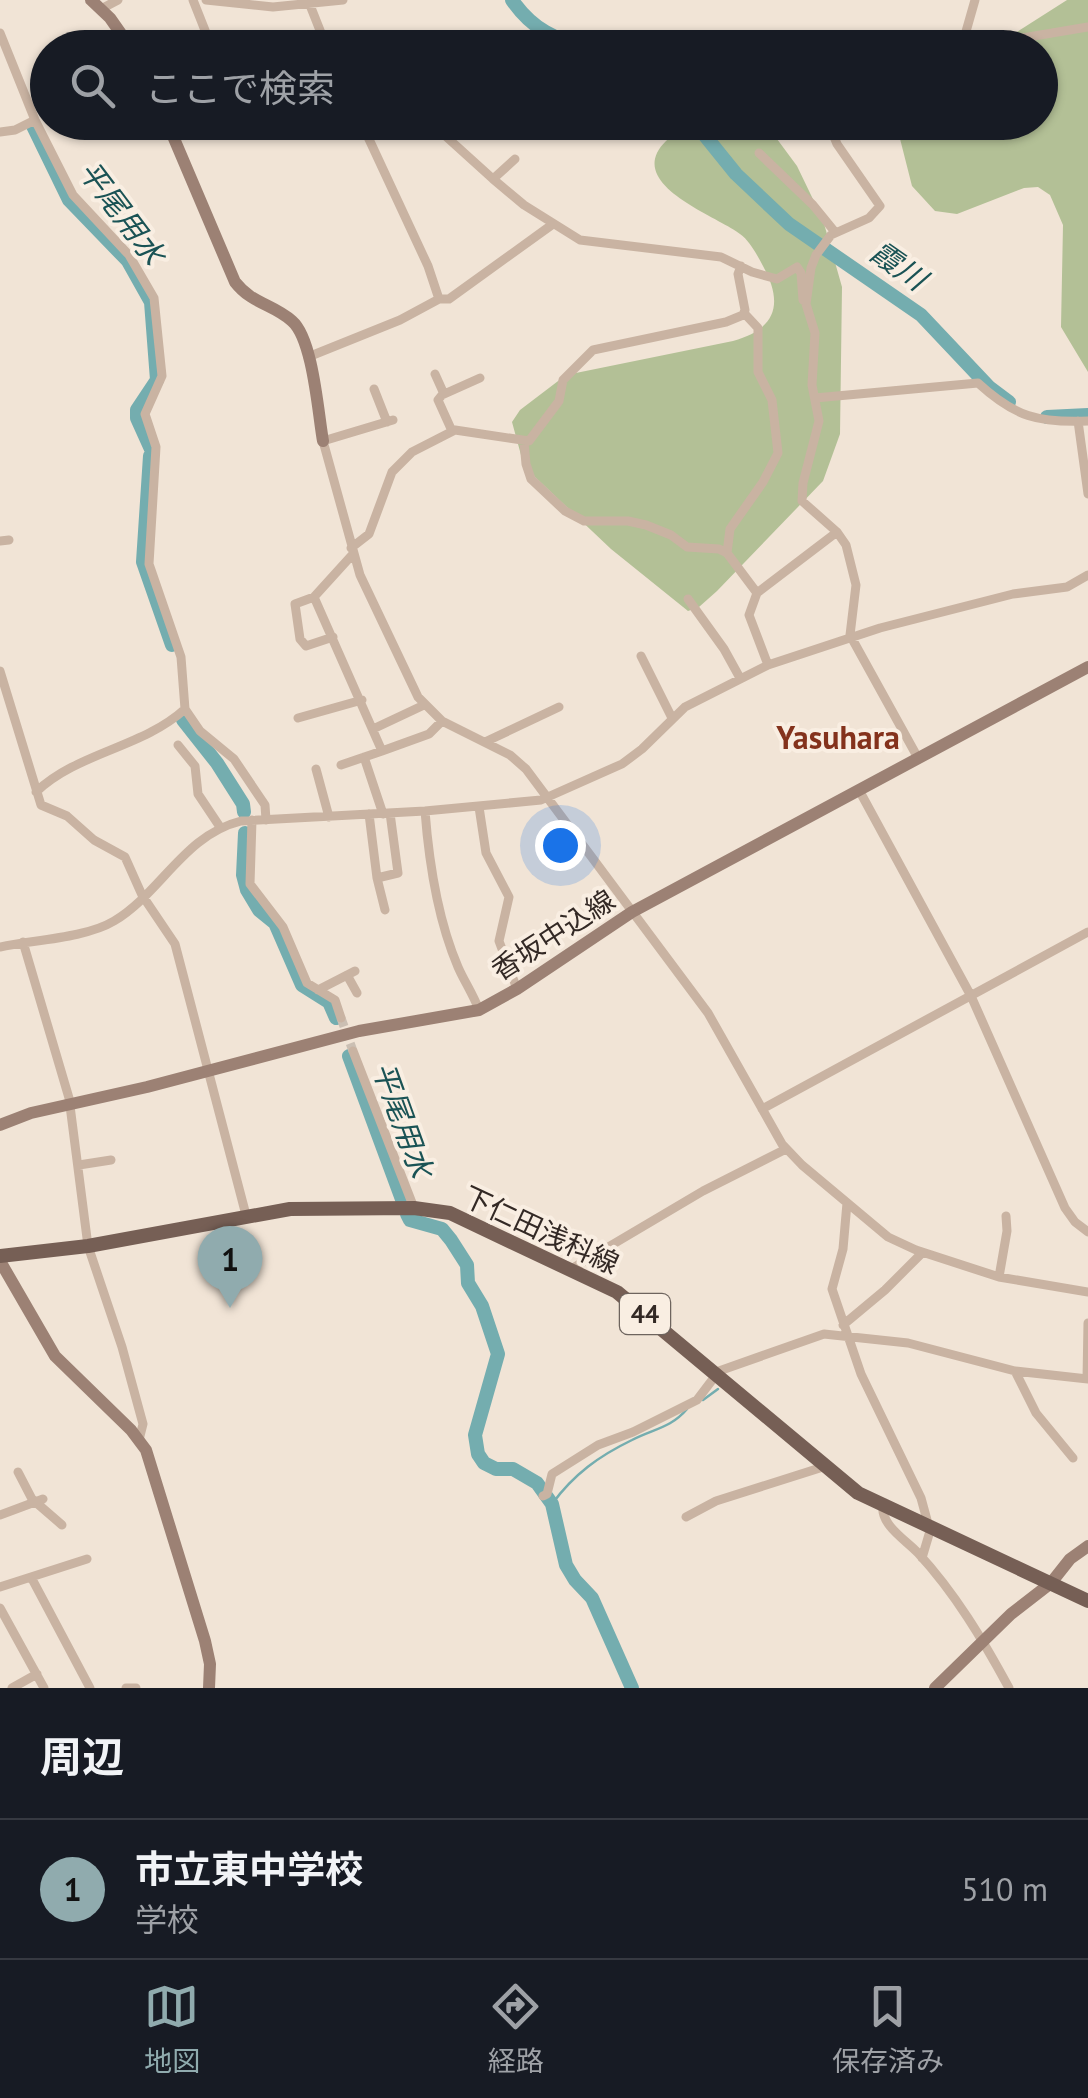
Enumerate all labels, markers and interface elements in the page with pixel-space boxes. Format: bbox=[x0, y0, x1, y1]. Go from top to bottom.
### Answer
search box bbox=[30, 30, 1058, 140]
icon: search bbox=[65, 58, 120, 113]
text: ここで検索 bbox=[145, 63, 335, 112]
water label: 平尾用水 bbox=[71, 152, 176, 274]
water label: 霞川 bbox=[863, 232, 937, 300]
district label: Yasuhara bbox=[775, 716, 900, 758]
your location bbox=[535, 820, 586, 871]
street label: 香坂中込線 bbox=[484, 881, 622, 988]
water label: 平尾用水 bbox=[365, 1056, 443, 1185]
street label: 下仁田浅科線 bbox=[457, 1177, 625, 1282]
pin: 1 bbox=[198, 1226, 262, 1308]
road number: 44 bbox=[620, 1294, 670, 1334]
text: 周辺 bbox=[40, 1729, 124, 1784]
text: 市立東中学校 bbox=[135, 1844, 363, 1893]
text: 1 bbox=[63, 1868, 82, 1910]
text: 510 m bbox=[961, 1868, 1048, 1910]
text: 学校 bbox=[135, 1898, 199, 1940]
tab: 地図 bbox=[144, 1979, 200, 2079]
tab: 経路 bbox=[488, 1979, 544, 2079]
tab: 保存済み bbox=[832, 1979, 944, 2079]

